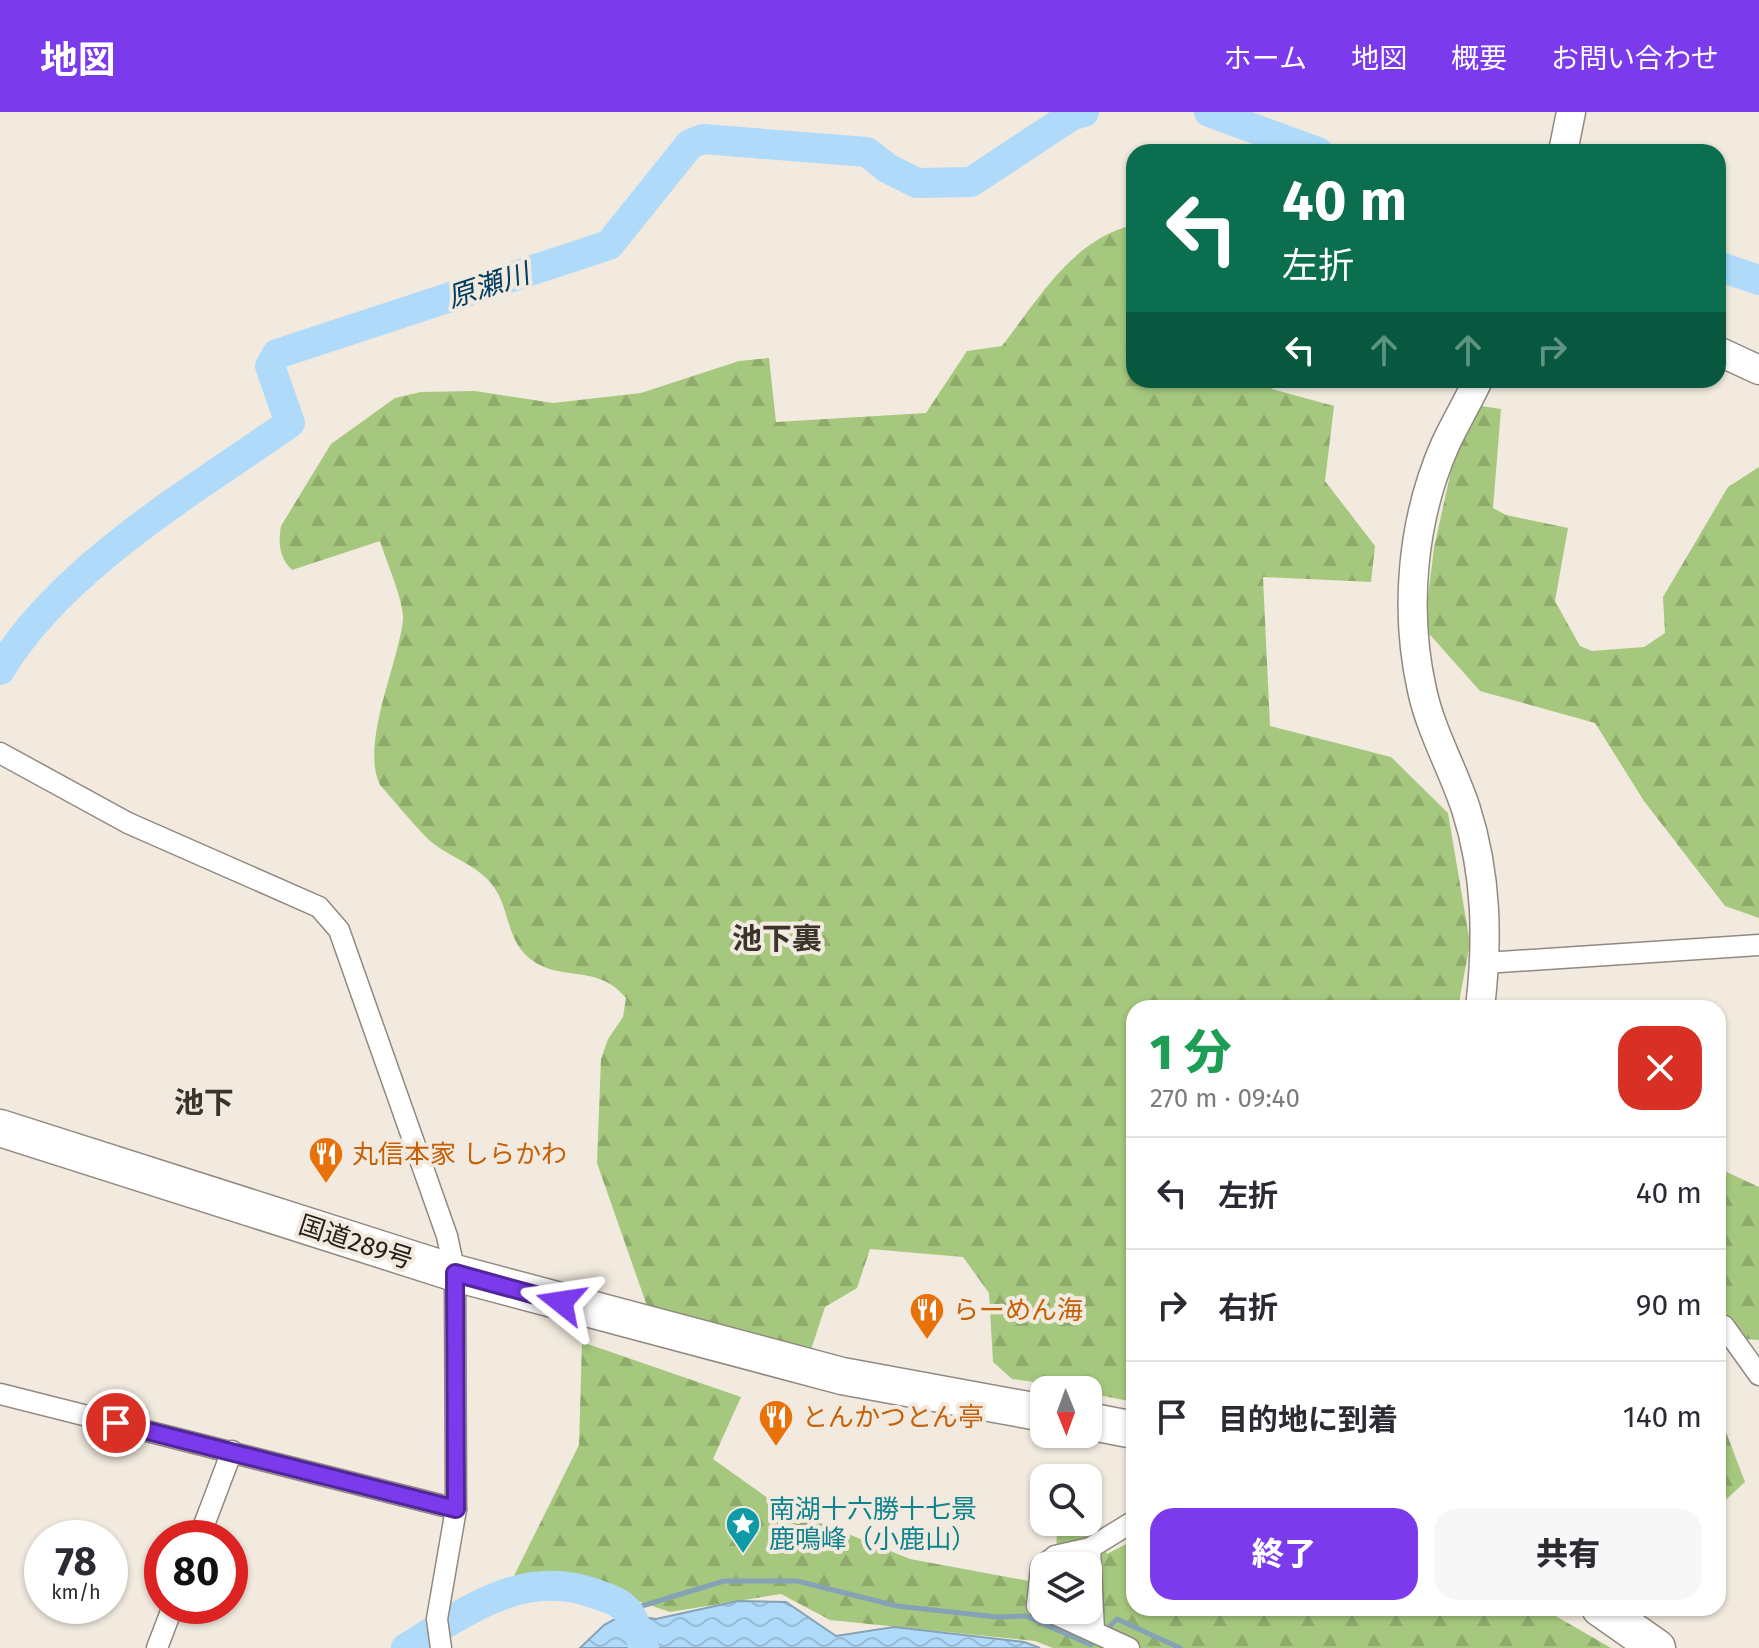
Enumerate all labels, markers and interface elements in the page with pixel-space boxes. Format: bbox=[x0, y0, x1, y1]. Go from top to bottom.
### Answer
text: 地図 bbox=[40, 37, 116, 83]
text: ホーム bbox=[1224, 42, 1307, 75]
text: 地図 bbox=[1351, 42, 1407, 75]
text: 概要 bbox=[1451, 42, 1507, 75]
text: お問い合わせ bbox=[1551, 42, 1719, 75]
text: 40 m bbox=[1282, 168, 1407, 235]
icon: left bbox=[1150, 176, 1254, 280]
text: 左折 bbox=[1282, 244, 1354, 288]
water label: 原瀬川 bbox=[443, 256, 536, 314]
icon: left bbox=[1278, 328, 1322, 372]
icon: ahead bbox=[1362, 328, 1406, 372]
icon: ahead bbox=[1446, 328, 1490, 372]
icon: right bbox=[1530, 328, 1574, 372]
district label: 池下裏 bbox=[732, 921, 822, 957]
text: 1 分 bbox=[1150, 1024, 1232, 1082]
button: close bbox=[1618, 1026, 1702, 1110]
text: 270 m · 09:40 bbox=[1150, 1083, 1300, 1114]
district label: 池下 bbox=[174, 1085, 234, 1121]
restaurant icon: 丸信本家 しらかわ bbox=[307, 1135, 345, 1185]
place label: 丸信本家 しらかわ bbox=[352, 1139, 567, 1170]
icon: left bbox=[1150, 1171, 1194, 1215]
text: 40 m bbox=[1636, 1175, 1702, 1211]
text: 左折 bbox=[1218, 1178, 1278, 1214]
street label: 国道289号 bbox=[295, 1209, 417, 1276]
position arrow bbox=[519, 1260, 603, 1344]
icon: right bbox=[1150, 1283, 1194, 1327]
text: 90 m bbox=[1636, 1287, 1702, 1323]
text: 右折 bbox=[1218, 1290, 1278, 1326]
restaurant icon: らーめん海 bbox=[908, 1291, 946, 1341]
place label: らーめん海 bbox=[953, 1295, 1083, 1326]
north arrow bbox=[1030, 1376, 1102, 1448]
map controls bbox=[1030, 1376, 1102, 1624]
pin bbox=[82, 1389, 150, 1457]
icon: arrive bbox=[1150, 1395, 1194, 1439]
restaurant icon: とんかつとん亭 bbox=[757, 1398, 795, 1448]
text: 140 m bbox=[1623, 1399, 1702, 1435]
icon: arrive bbox=[94, 1401, 138, 1445]
place label: とんかつとん亭 bbox=[802, 1402, 984, 1433]
text: 目的地に到着 bbox=[1218, 1402, 1398, 1438]
button: search bbox=[1030, 1464, 1102, 1536]
place label: 南湖十六勝十七景 鹿鳴峰（小鹿山） bbox=[769, 1494, 977, 1555]
place icon: 南湖十六勝十七景 鹿鳴峰（小鹿山） bbox=[724, 1505, 762, 1555]
button: 終了 bbox=[1150, 1508, 1418, 1600]
button: 共有 bbox=[1434, 1508, 1702, 1600]
speed limit sign: 80 bbox=[144, 1520, 248, 1624]
text: 78 bbox=[55, 1538, 97, 1586]
button: layers bbox=[1030, 1552, 1102, 1624]
text: km/h bbox=[51, 1580, 101, 1604]

